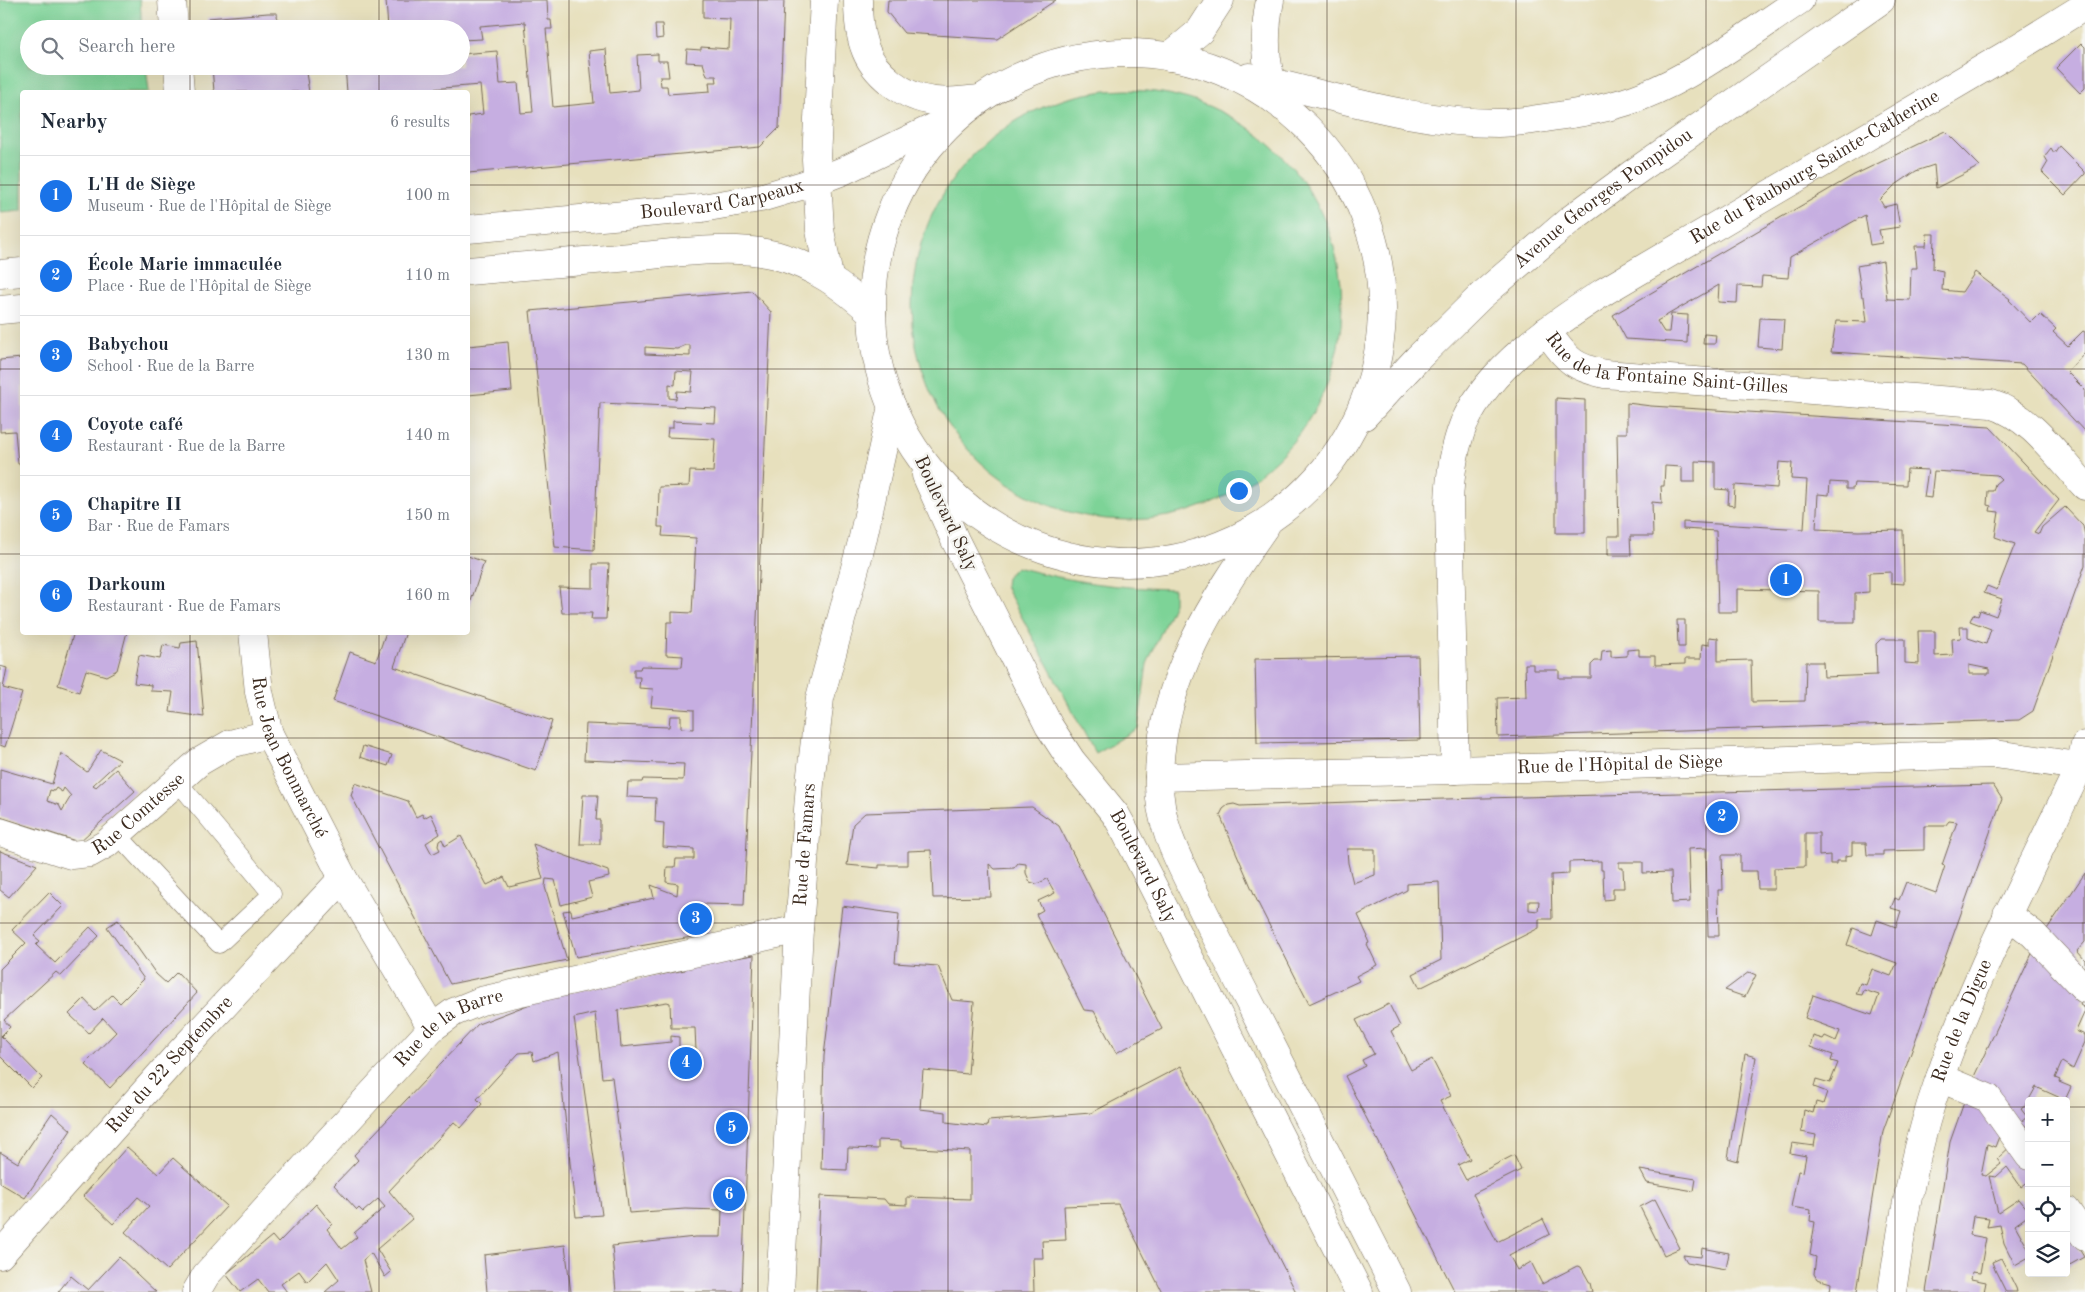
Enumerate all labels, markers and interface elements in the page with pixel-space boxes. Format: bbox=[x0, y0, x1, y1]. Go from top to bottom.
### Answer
search box bbox=[20, 20, 470, 75]
icon: search bbox=[38, 34, 66, 62]
text: Search here bbox=[78, 38, 175, 57]
street label: Rue du Faubourg Sainte-Catherine bbox=[1687, 87, 1943, 248]
text: Nearby bbox=[40, 112, 108, 133]
text: 6 results bbox=[390, 115, 450, 131]
street label: Avenue Georges Pompidou bbox=[1510, 125, 1696, 273]
text: L'H de Siège bbox=[87, 176, 196, 195]
street label: Boulevard Carpeaux bbox=[639, 176, 806, 223]
text: 1 bbox=[51, 188, 61, 204]
text: 100 m bbox=[405, 188, 450, 204]
text: Museum · Rue de l'Hôpital de Siège bbox=[87, 199, 331, 215]
text: École Marie immaculée bbox=[87, 256, 282, 275]
text: 2 bbox=[51, 268, 61, 284]
text: 110 m bbox=[405, 268, 450, 284]
text: Place · Rue de l'Hôpital de Siège bbox=[87, 279, 311, 295]
street label: Rue de la Fontaine Saint-Gilles bbox=[1541, 329, 1789, 398]
text: Babychou bbox=[87, 336, 169, 355]
text: 3 bbox=[51, 348, 61, 364]
text: 130 m bbox=[405, 348, 450, 364]
text: School · Rue de la Barre bbox=[87, 359, 254, 375]
text: Coyote café bbox=[87, 416, 183, 435]
text: 4 bbox=[51, 428, 61, 444]
text: 140 m bbox=[405, 428, 450, 444]
text: Restaurant · Rue de la Barre bbox=[87, 439, 285, 455]
street label: Boulevard Saly bbox=[910, 453, 980, 575]
your location bbox=[1226, 478, 1252, 504]
text: Chapitre II bbox=[87, 496, 182, 515]
text: 5 bbox=[51, 508, 61, 524]
text: 150 m bbox=[405, 508, 450, 524]
text: Bar · Rue de Famars bbox=[87, 519, 230, 535]
pin: 1 bbox=[1770, 561, 1802, 599]
text: Darkoum bbox=[87, 576, 166, 595]
text: 6 bbox=[51, 588, 61, 604]
text: 160 m bbox=[405, 588, 450, 604]
text: Restaurant · Rue de Famars bbox=[87, 599, 281, 615]
street label: Rue Jean Bonmarché bbox=[248, 676, 330, 841]
street label: Rue de l'Hôpital de Siège bbox=[1517, 753, 1723, 778]
street label: Rue Comtesse bbox=[89, 770, 189, 859]
street label: Rue de Famars bbox=[791, 782, 819, 907]
pin: 2 bbox=[1706, 798, 1738, 836]
street label: Boulevard Saly bbox=[1105, 806, 1180, 926]
pin: 3 bbox=[680, 900, 712, 938]
street label: Rue de la Digue bbox=[1929, 957, 1996, 1085]
street label: Rue de la Barre bbox=[391, 987, 505, 1071]
street label: Rue du 22 Septembre bbox=[103, 993, 237, 1137]
pin: 4 bbox=[670, 1044, 702, 1082]
map controls bbox=[2025, 1097, 2070, 1277]
button: + bbox=[2025, 1097, 2070, 1142]
pin: 5 bbox=[716, 1109, 748, 1147]
button: − bbox=[2025, 1142, 2070, 1187]
pin: 6 bbox=[713, 1176, 745, 1214]
button: locate bbox=[2025, 1187, 2070, 1232]
button: layers bbox=[2025, 1232, 2070, 1277]

